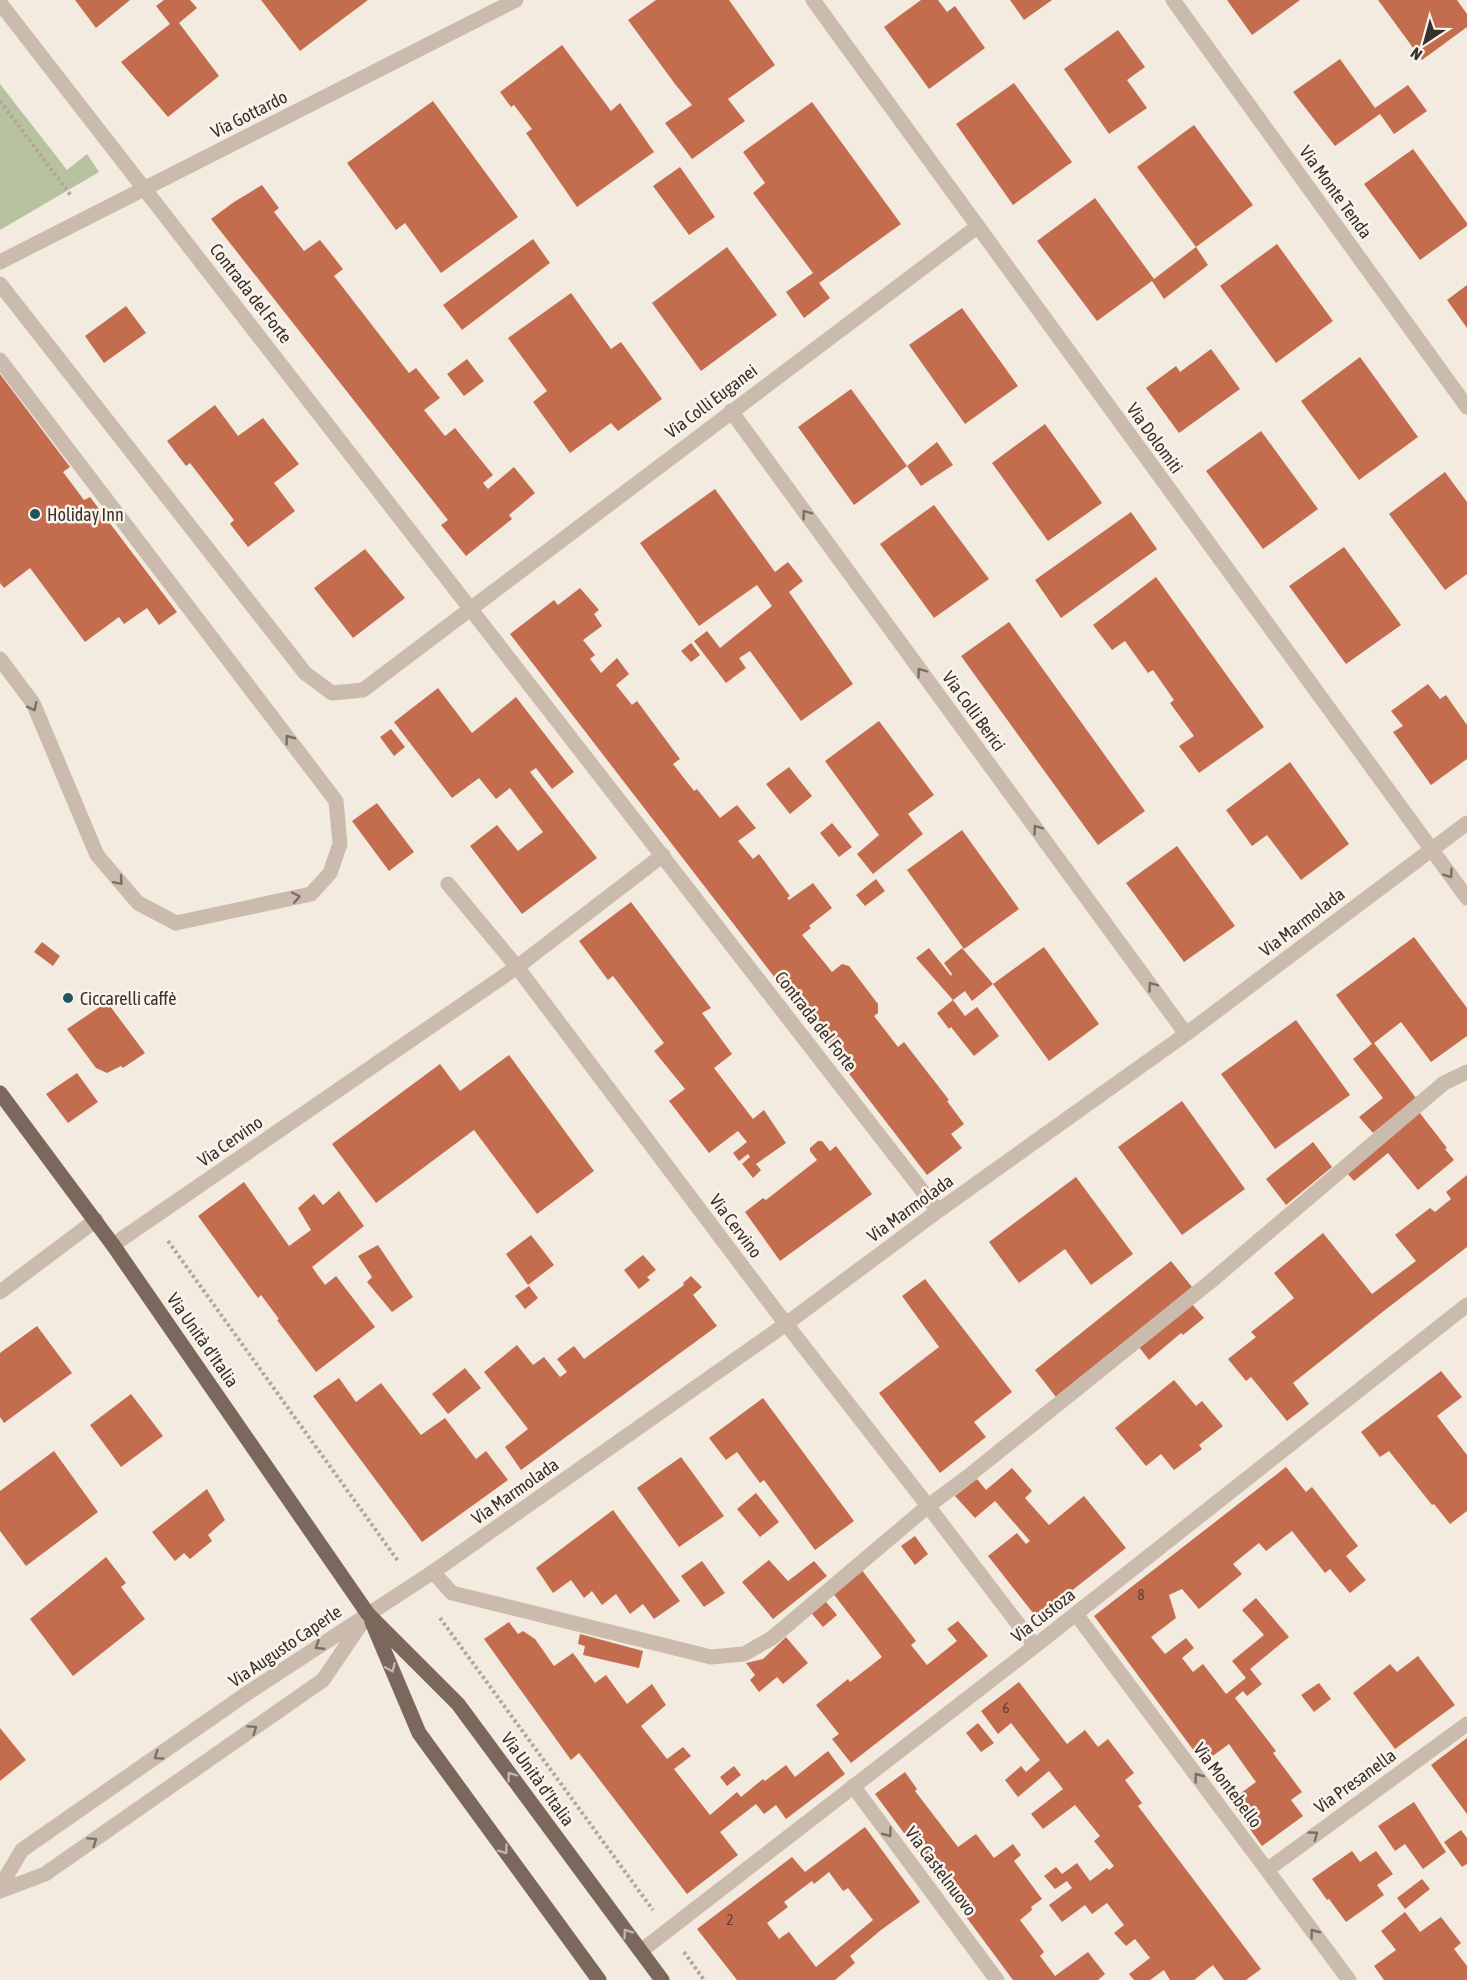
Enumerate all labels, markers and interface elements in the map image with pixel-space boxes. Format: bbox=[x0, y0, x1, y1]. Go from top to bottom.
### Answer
north arrow bbox=[1395, 12, 1455, 72]
text: N bbox=[1407, 44, 1425, 64]
street label: Via Gottardo bbox=[207, 86, 291, 142]
street label: Via Monte Tenda bbox=[1295, 142, 1377, 242]
street label: Contrada del Forte bbox=[206, 239, 296, 347]
street label: Via Colli Euganei bbox=[661, 360, 761, 442]
street label: Via Dolomiti bbox=[1122, 399, 1188, 477]
place label: Holiday Inn bbox=[47, 504, 124, 525]
marker: Holiday Inn bbox=[28, 507, 42, 521]
one-way arrow bbox=[803, 510, 814, 521]
one-way arrow bbox=[918, 667, 929, 678]
street label: Via Colli Berici bbox=[938, 667, 1010, 755]
one-way arrow bbox=[26, 701, 38, 712]
one-way arrow bbox=[285, 735, 296, 746]
one-way arrow bbox=[1033, 825, 1044, 836]
one-way arrow bbox=[1442, 867, 1453, 878]
one-way arrow bbox=[112, 874, 123, 885]
street label: Via Marmolada bbox=[1255, 883, 1349, 961]
one-way arrow bbox=[290, 891, 300, 904]
street label: Contrada del Forte bbox=[771, 967, 861, 1075]
one-way arrow bbox=[1148, 982, 1159, 993]
place label: Ciccarelli caffè bbox=[80, 988, 177, 1009]
marker: Ciccarelli caffè bbox=[61, 991, 75, 1005]
street label: Via Cervino bbox=[194, 1111, 266, 1171]
street label: Via Marmolada bbox=[863, 1170, 957, 1246]
street label: Via Cervino bbox=[705, 1190, 767, 1262]
street label: Via Unità d'Italia bbox=[163, 1289, 243, 1391]
street label: Via Marmolada bbox=[468, 1453, 562, 1529]
street label: Via Custoza bbox=[1007, 1584, 1079, 1646]
house number: 8 bbox=[1137, 1586, 1145, 1603]
street label: Via Augusto Caperle bbox=[225, 1601, 345, 1691]
one-way arrow bbox=[315, 1639, 326, 1650]
one-way arrow bbox=[384, 1661, 396, 1672]
house number: 6 bbox=[1002, 1699, 1010, 1716]
one-way arrow bbox=[246, 1725, 257, 1736]
street label: Via Unità d'Italia bbox=[497, 1728, 579, 1830]
street label: Via Montebello bbox=[1189, 1738, 1267, 1832]
street label: Via Presanella bbox=[1310, 1744, 1400, 1818]
one-way arrow bbox=[154, 1749, 165, 1760]
one-way arrow bbox=[507, 1772, 518, 1783]
one-way arrow bbox=[1194, 1773, 1205, 1784]
street label: Via Castelnuovo bbox=[901, 1822, 981, 1920]
one-way arrow bbox=[881, 1826, 892, 1837]
one-way arrow bbox=[1308, 1831, 1319, 1842]
one-way arrow bbox=[86, 1837, 97, 1848]
one-way arrow bbox=[497, 1844, 508, 1855]
house number: 2 bbox=[726, 1911, 734, 1928]
one-way arrow bbox=[623, 1928, 634, 1939]
one-way arrow bbox=[1311, 1929, 1322, 1940]

